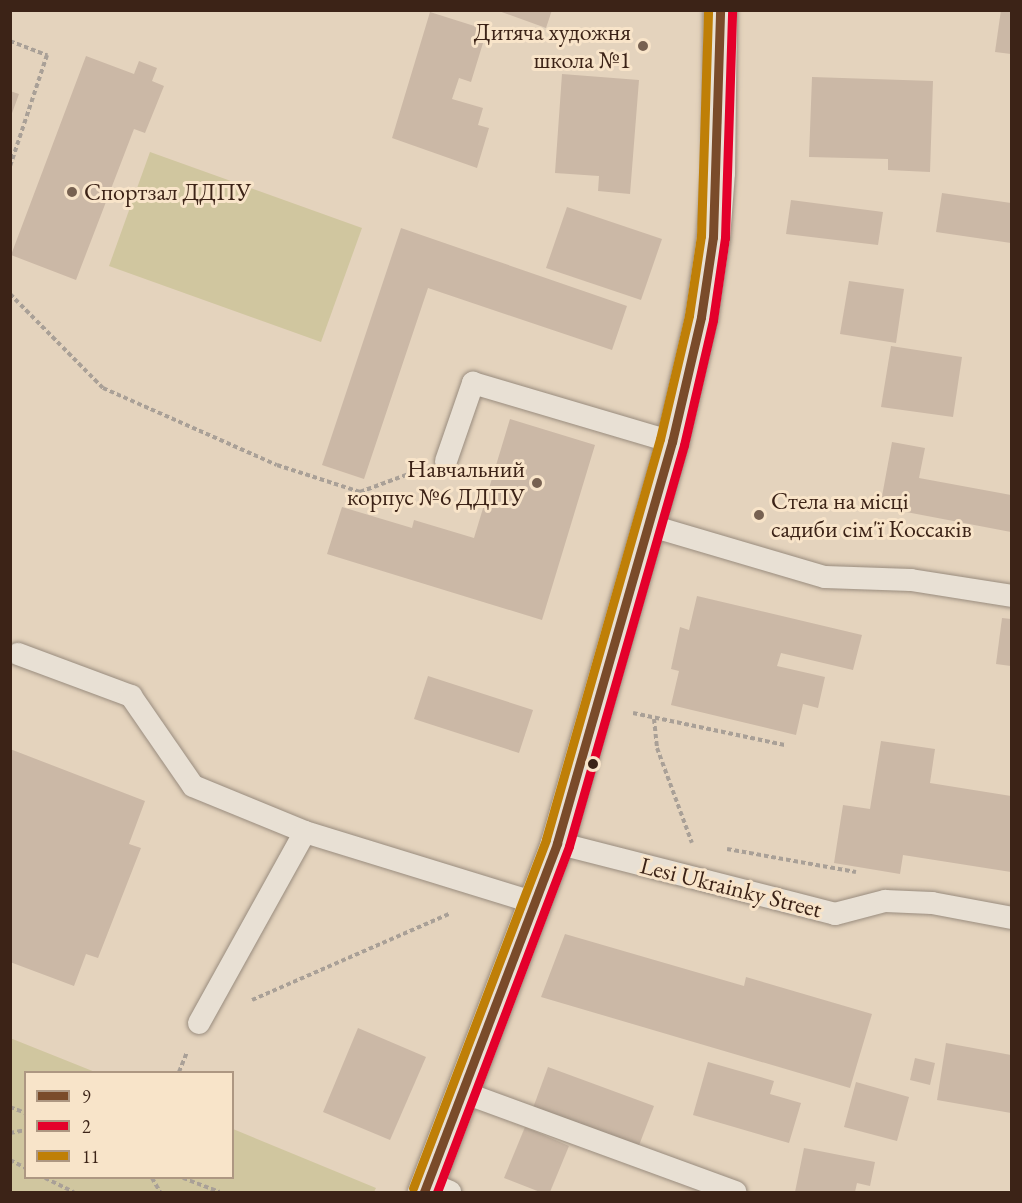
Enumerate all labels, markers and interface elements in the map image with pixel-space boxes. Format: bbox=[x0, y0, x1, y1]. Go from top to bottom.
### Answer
place label: Дитяча художня школа №1 bbox=[474, 18, 631, 74]
marker: Дитяча художня школа №1 bbox=[636, 39, 650, 53]
place label: Спортзал ДДПУ bbox=[84, 178, 251, 206]
marker: Спортзал ДДПУ bbox=[65, 185, 79, 199]
place label: Навчальний корпус №6 ДДПУ bbox=[347, 455, 525, 511]
marker: Навчальний корпус №6 ДДПУ bbox=[530, 476, 544, 490]
place label: Стела на місці садиби сім'ї Коссаків bbox=[771, 487, 972, 543]
marker: Стела на місці садиби сім'ї Коссаків bbox=[752, 508, 766, 522]
unlabelled marker bbox=[587, 758, 599, 770]
street label: Lesi Ukrainky Street bbox=[637, 851, 825, 923]
legend bbox=[24, 1071, 234, 1179]
text: 9 bbox=[82, 1085, 91, 1108]
text: 2 bbox=[82, 1115, 91, 1138]
text: 11 bbox=[82, 1145, 99, 1168]

